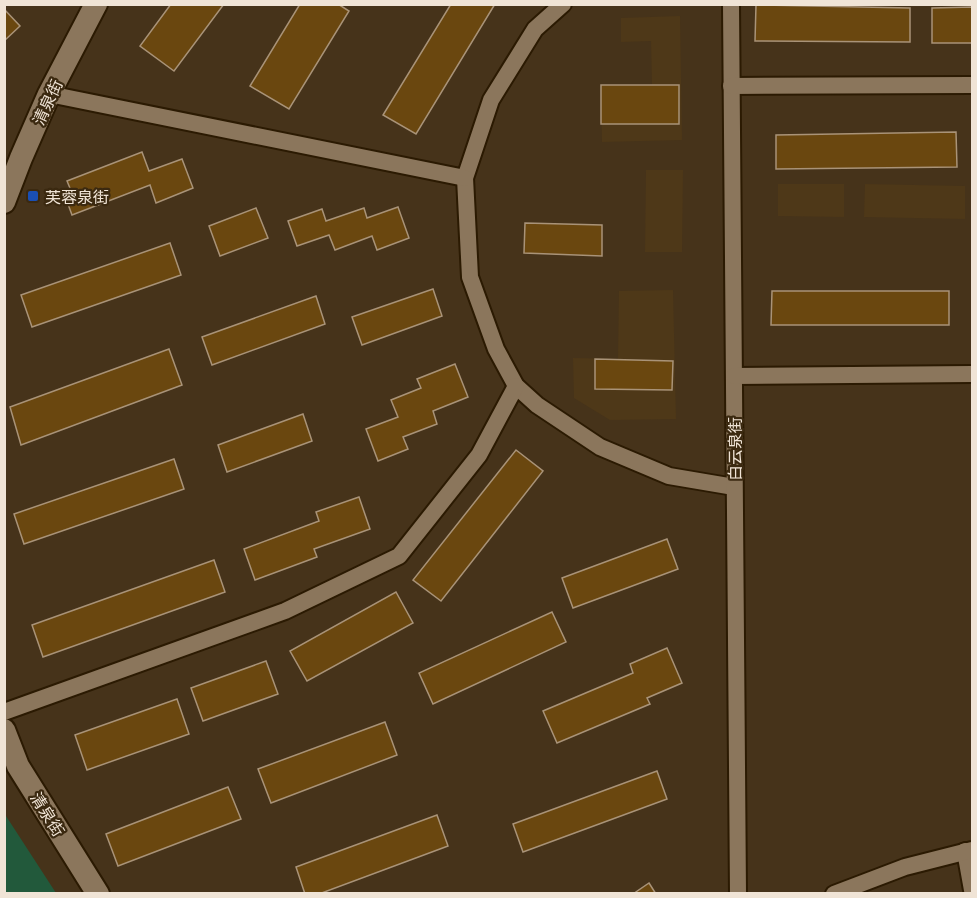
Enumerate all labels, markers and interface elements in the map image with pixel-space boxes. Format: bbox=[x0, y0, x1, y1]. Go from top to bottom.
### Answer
street label: 清泉街 bbox=[28, 76, 66, 128]
place label: 芙蓉泉街 bbox=[45, 187, 109, 206]
marker: 芙蓉泉街 bbox=[26, 189, 40, 203]
street label: 白云泉街 bbox=[725, 417, 744, 481]
street label: 清泉街 bbox=[27, 789, 69, 839]

